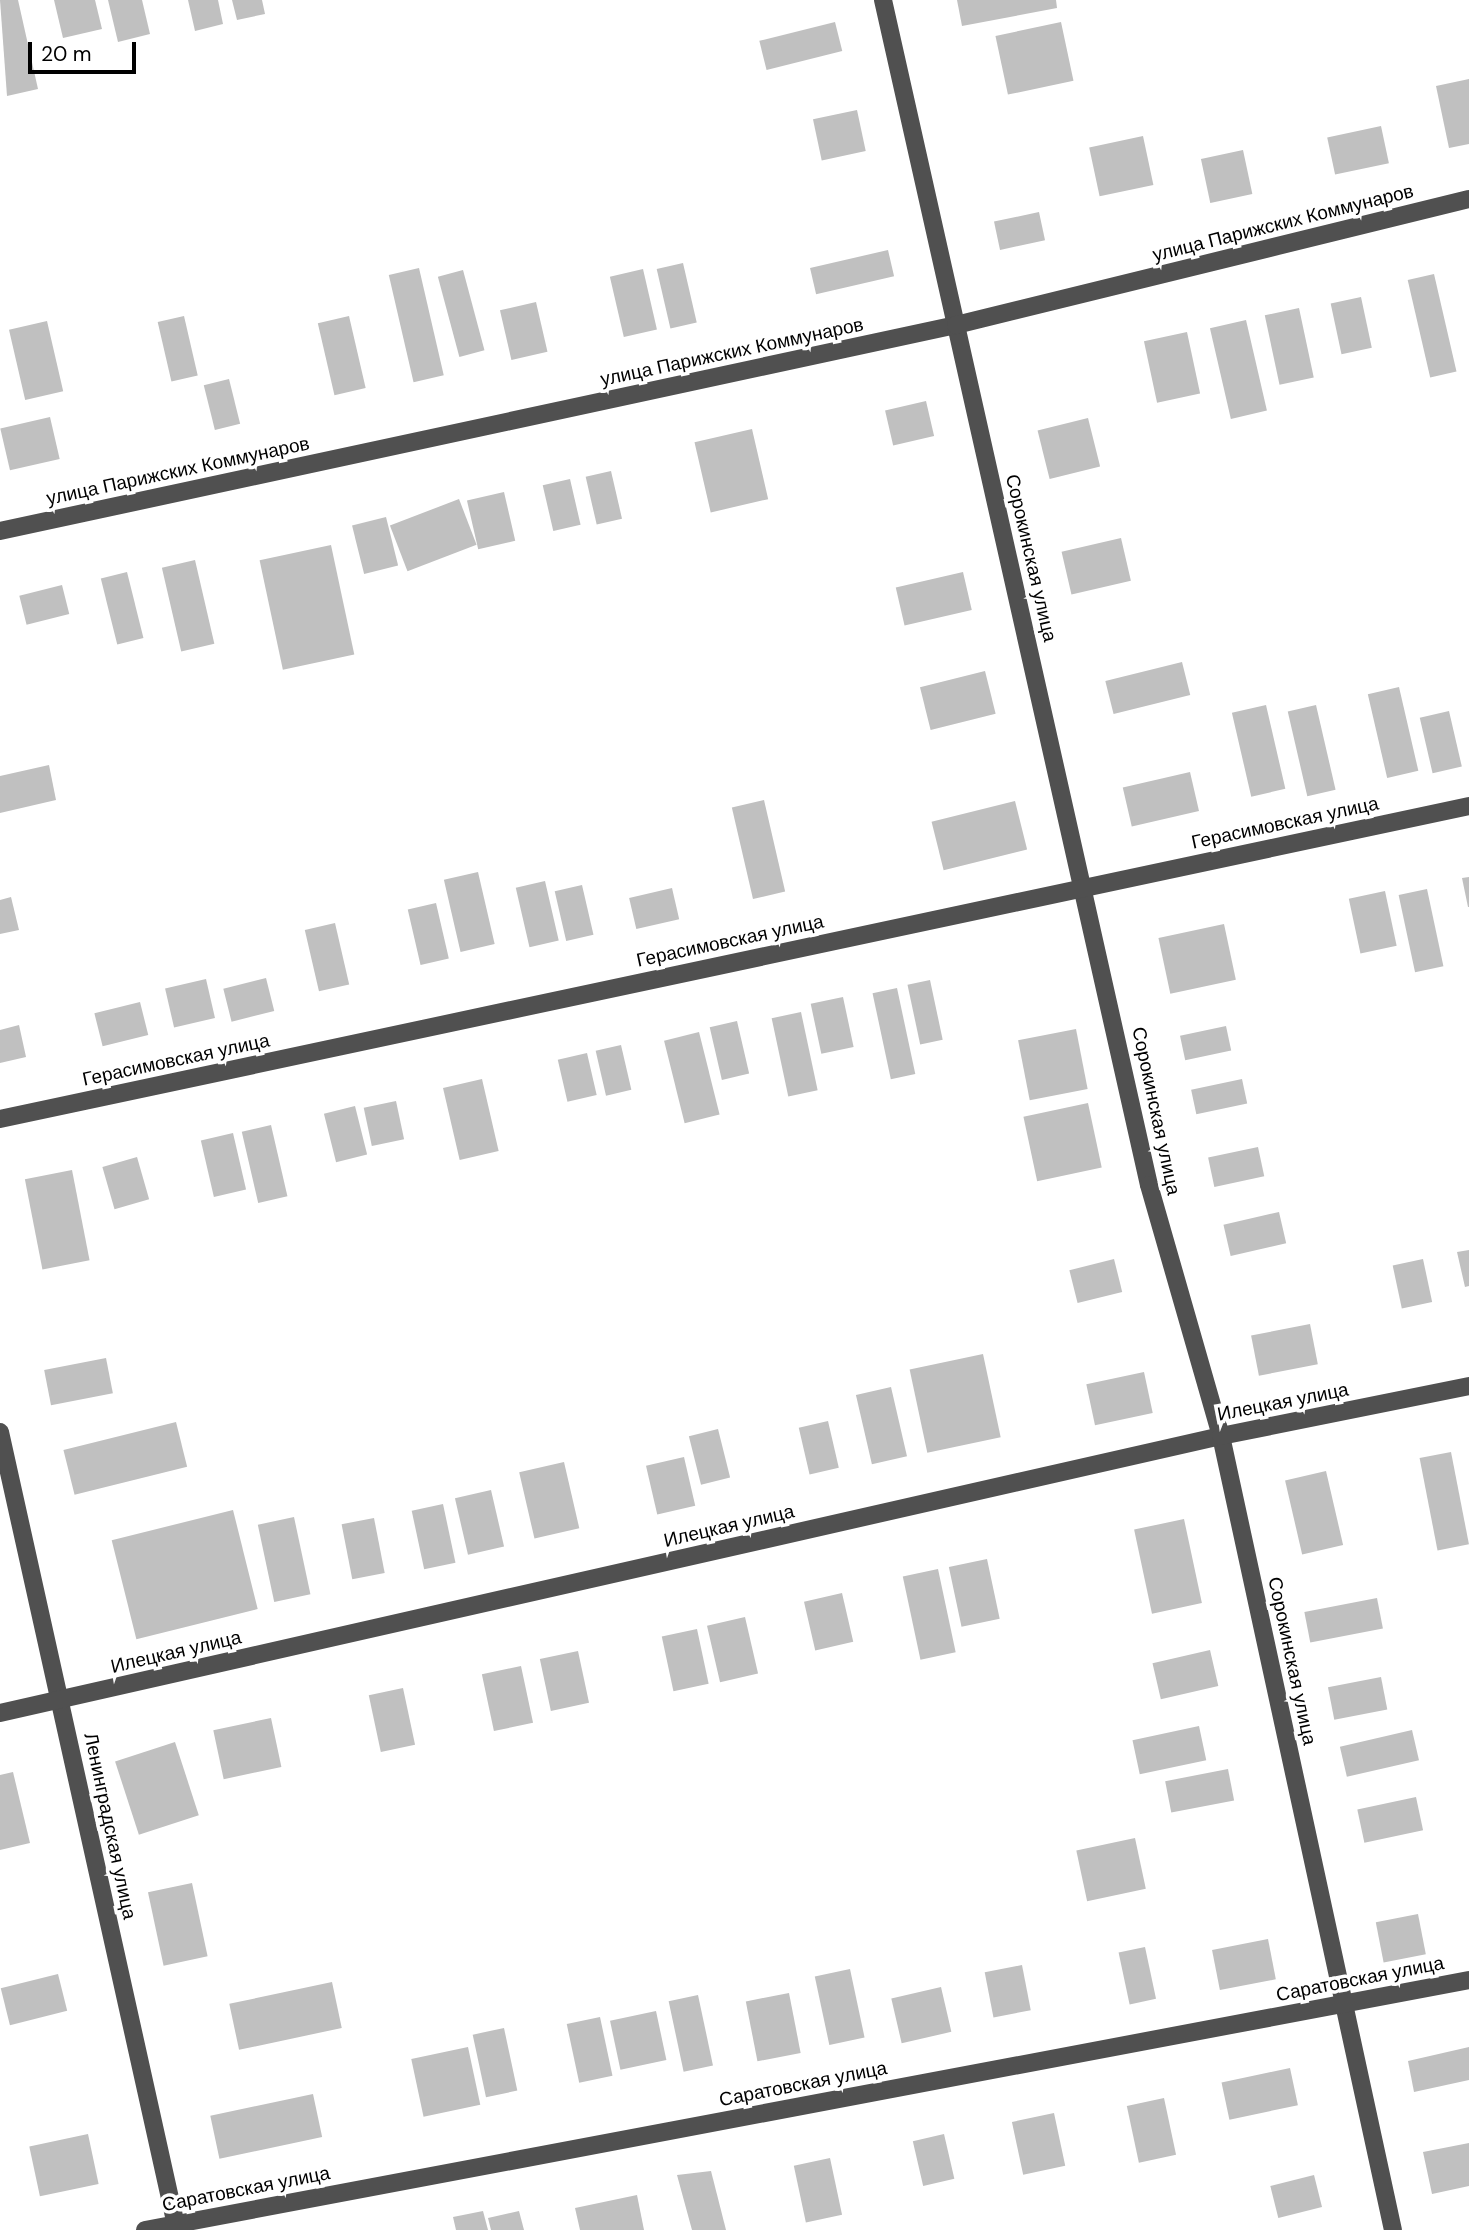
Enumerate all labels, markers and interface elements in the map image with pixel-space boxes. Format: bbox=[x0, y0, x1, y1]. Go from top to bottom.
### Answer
scale bar bbox=[32, 28, 140, 72]
text: 20 m bbox=[41, 40, 92, 68]
street label: улица Парижских Коммунаров bbox=[1150, 180, 1416, 266]
street label: улица Парижских Коммунаров bbox=[598, 313, 866, 391]
street label: улица Парижских Коммунаров bbox=[44, 432, 312, 510]
street label: Сорокинская улица bbox=[1001, 472, 1061, 644]
street label: Герасимовская улица bbox=[1189, 792, 1381, 854]
street label: Герасимовская улица bbox=[634, 910, 826, 972]
street label: Сорокинская улица bbox=[1127, 1025, 1185, 1197]
street label: Герасимовская улица bbox=[80, 1029, 272, 1091]
street label: Илецкая улица bbox=[1216, 1378, 1350, 1426]
street label: Илецкая улица bbox=[662, 1500, 796, 1552]
street label: Сорокинская улица bbox=[1263, 1575, 1321, 1747]
street label: Илецкая улица bbox=[109, 1626, 243, 1678]
street label: Ленинградская улица bbox=[79, 1731, 141, 1921]
street label: Саратовская улица bbox=[1274, 1952, 1446, 2006]
street label: Саратовская улица bbox=[717, 2057, 889, 2111]
street label: Саратовская улица bbox=[160, 2162, 332, 2216]

